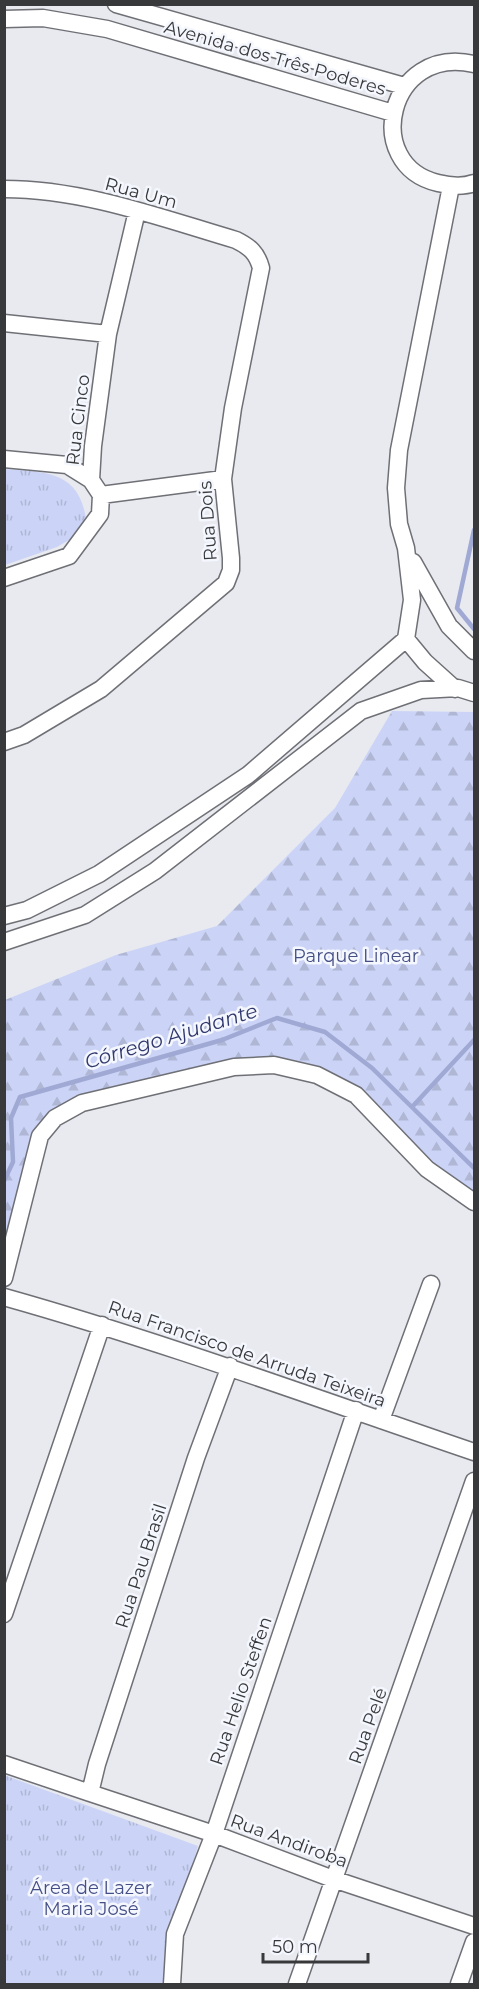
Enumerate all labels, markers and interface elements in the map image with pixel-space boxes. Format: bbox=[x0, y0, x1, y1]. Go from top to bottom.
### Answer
street label: Avenida dos Três Poderes bbox=[162, 16, 389, 100]
street label: Rua Um bbox=[103, 173, 179, 213]
street label: Rua Cinco bbox=[62, 373, 94, 467]
street label: Rua Dois bbox=[194, 480, 222, 562]
park label: Parque Linear bbox=[293, 945, 419, 967]
water label: Córrego Ajudante bbox=[82, 998, 260, 1074]
street label: Rua Francisco de Arruda Teixeira bbox=[105, 1296, 389, 1412]
street label: Rua Pau Brasil bbox=[111, 1501, 171, 1631]
street label: Rua Helio Steffen bbox=[205, 1614, 277, 1768]
street label: Rua Pelé bbox=[344, 1685, 392, 1767]
street label: Rua Andiroba bbox=[227, 1810, 351, 1872]
park label: Área de Lazer Maria José bbox=[30, 1877, 152, 1920]
scale bar bbox=[263, 1926, 368, 1964]
text: 50 m bbox=[272, 1936, 318, 1958]

